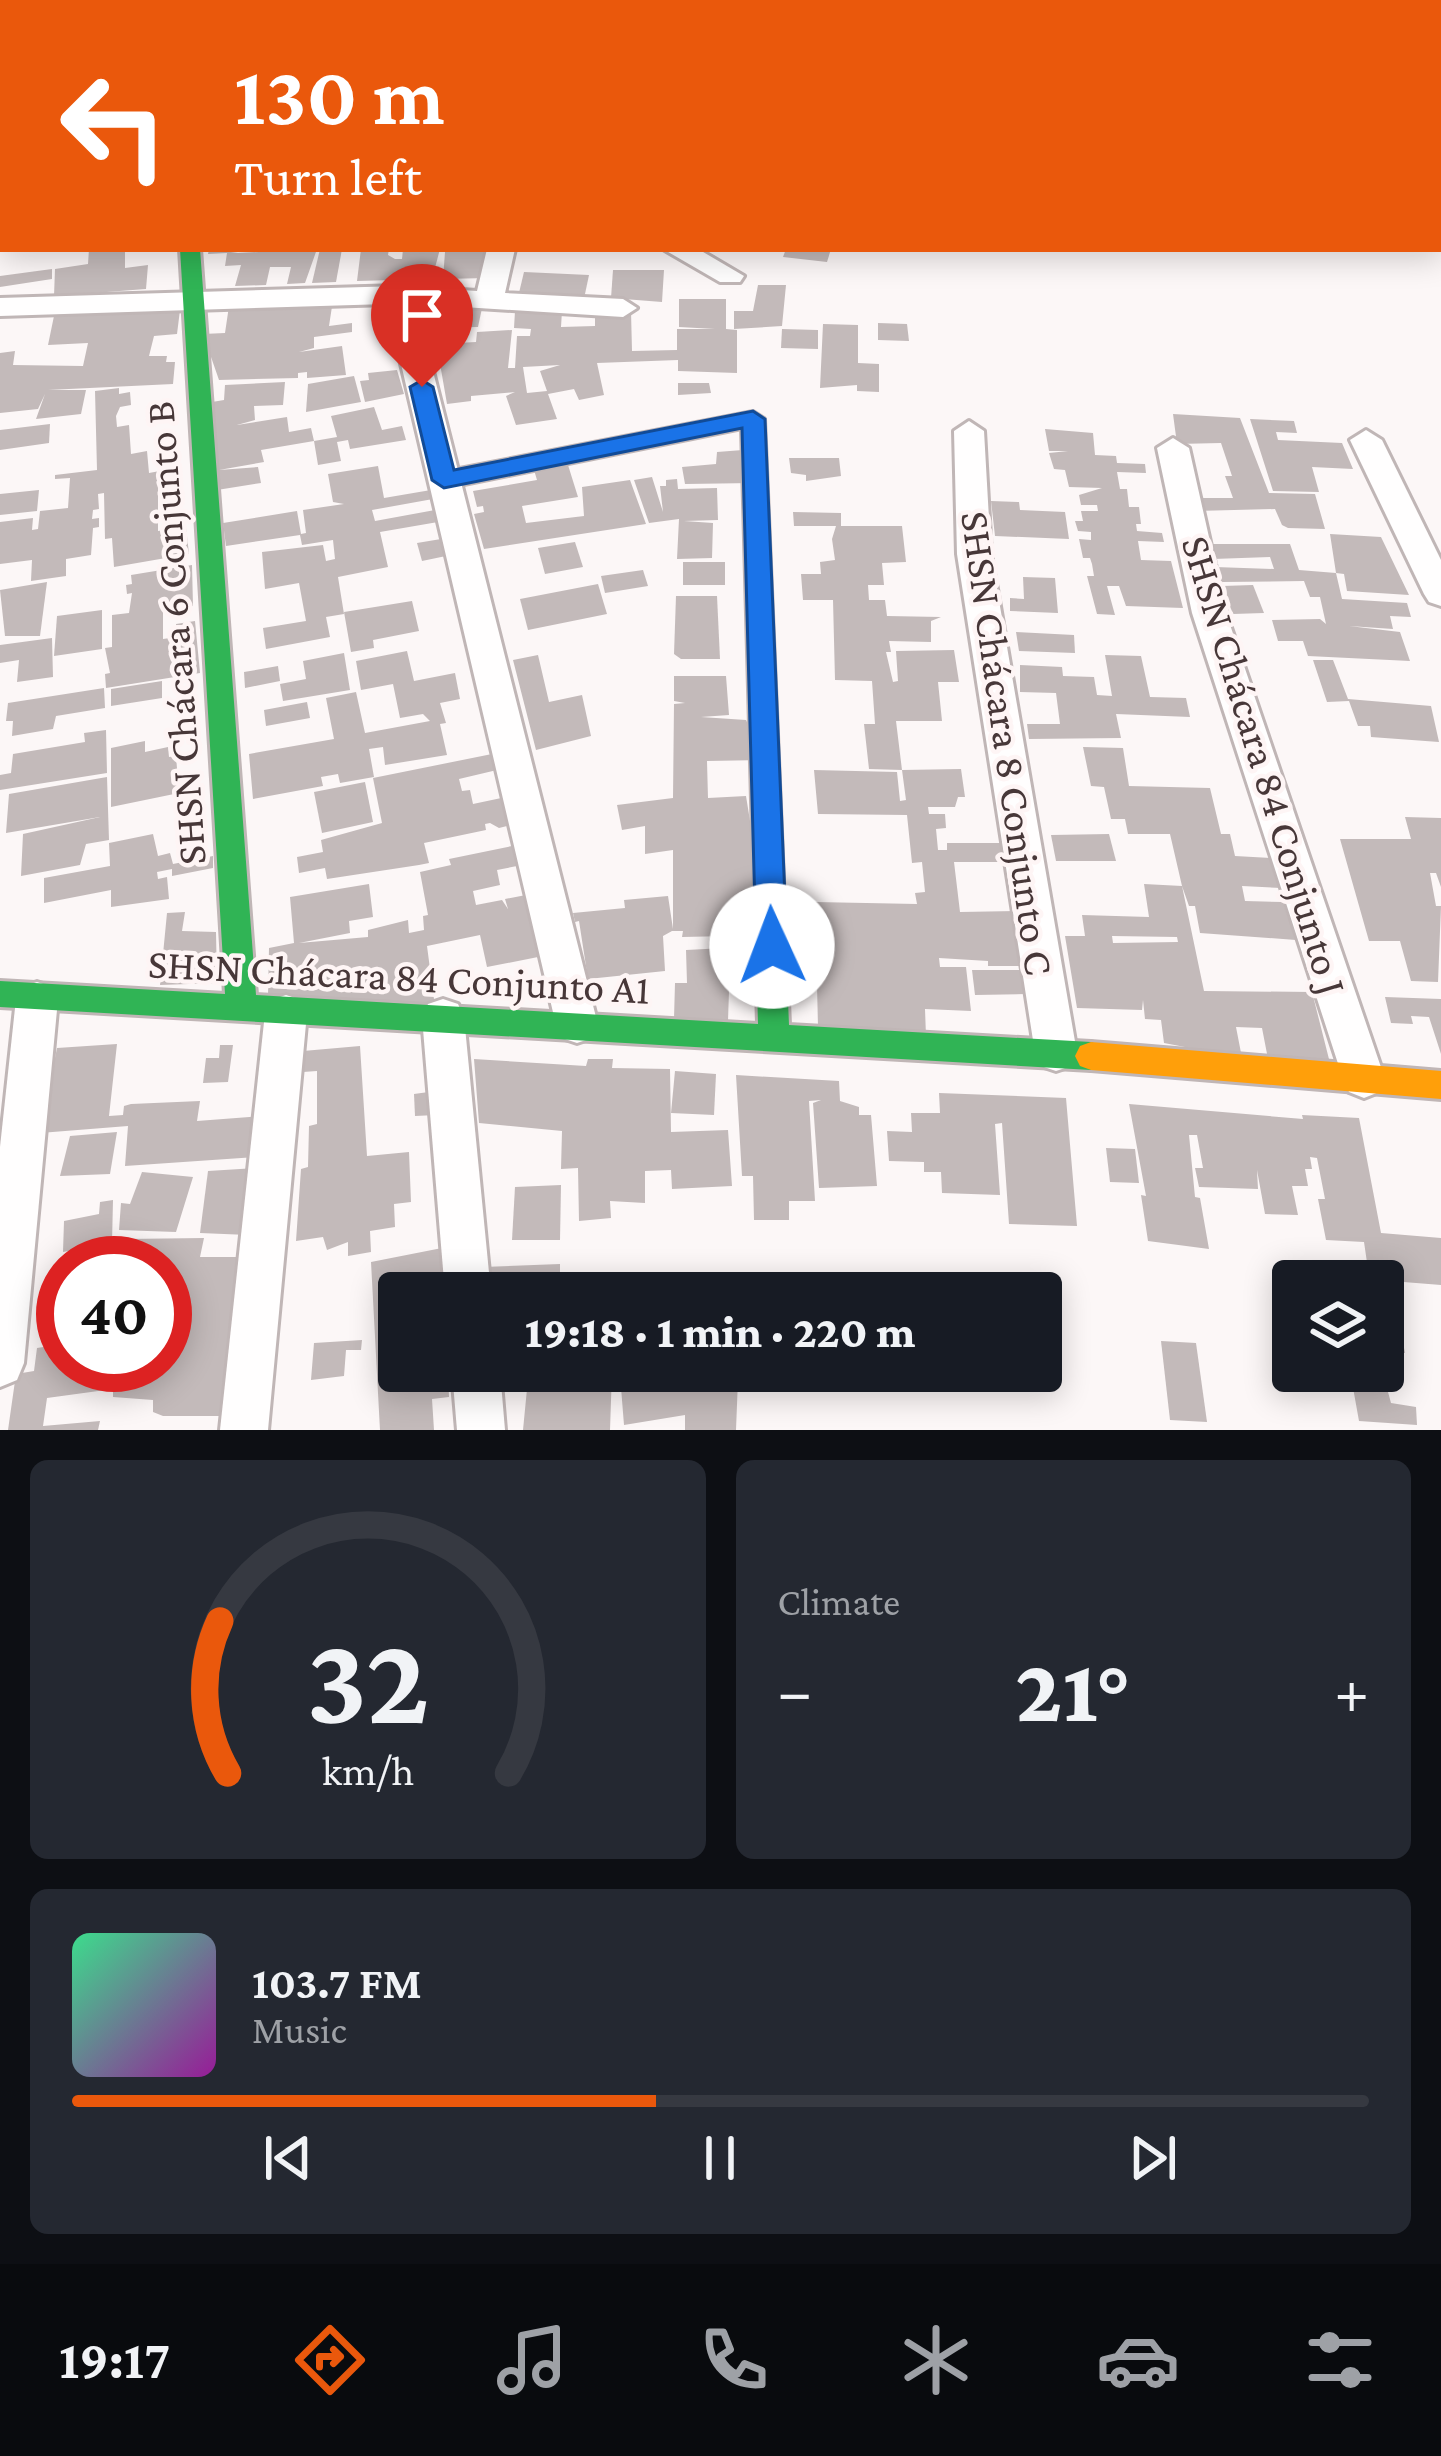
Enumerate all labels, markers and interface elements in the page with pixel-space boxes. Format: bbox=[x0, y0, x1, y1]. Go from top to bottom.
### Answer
icon: left bbox=[36, 48, 192, 204]
text: 130 m bbox=[234, 49, 445, 142]
text: Turn left bbox=[234, 147, 422, 207]
pin bbox=[371, 264, 473, 387]
icon: arrive bbox=[389, 282, 455, 348]
street label: SHSN Chácara 6 Conjunto B bbox=[135, 399, 216, 867]
street label: SHSN Chácara 8 Conjunto C bbox=[951, 508, 1064, 978]
street label: SHSN Chácara 84 Conjunto J bbox=[1172, 530, 1357, 1001]
position arrow bbox=[709, 883, 835, 1009]
street label: SHSN Chácara 84 Conjunto A1 bbox=[147, 939, 651, 1014]
speed limit sign: 40 bbox=[36, 1236, 192, 1392]
map controls bbox=[1272, 1260, 1404, 1392]
button: layers bbox=[1272, 1260, 1404, 1392]
text: 19:18 · 1 min · 220 m bbox=[525, 1307, 915, 1357]
text: Climate bbox=[778, 1580, 900, 1623]
text: 32 bbox=[306, 1610, 429, 1749]
text: 21° bbox=[1015, 1640, 1131, 1740]
text: − bbox=[778, 1654, 812, 1727]
text: + bbox=[1334, 1654, 1369, 1727]
text: km/h bbox=[322, 1746, 414, 1793]
text: 103.7 FM bbox=[252, 1958, 422, 2008]
text: Music bbox=[252, 2008, 347, 2051]
icon: previous bbox=[255, 2125, 321, 2191]
icon: pause bbox=[687, 2125, 753, 2191]
icon: next bbox=[1120, 2125, 1186, 2191]
icon: directions bbox=[288, 2318, 372, 2402]
icon: music bbox=[490, 2318, 574, 2402]
icon: phone bbox=[692, 2318, 776, 2402]
icon: climate bbox=[894, 2318, 978, 2402]
icon: car bbox=[1096, 2318, 1180, 2402]
icon: filters bbox=[1298, 2318, 1382, 2402]
text: 19:17 bbox=[59, 2330, 170, 2390]

